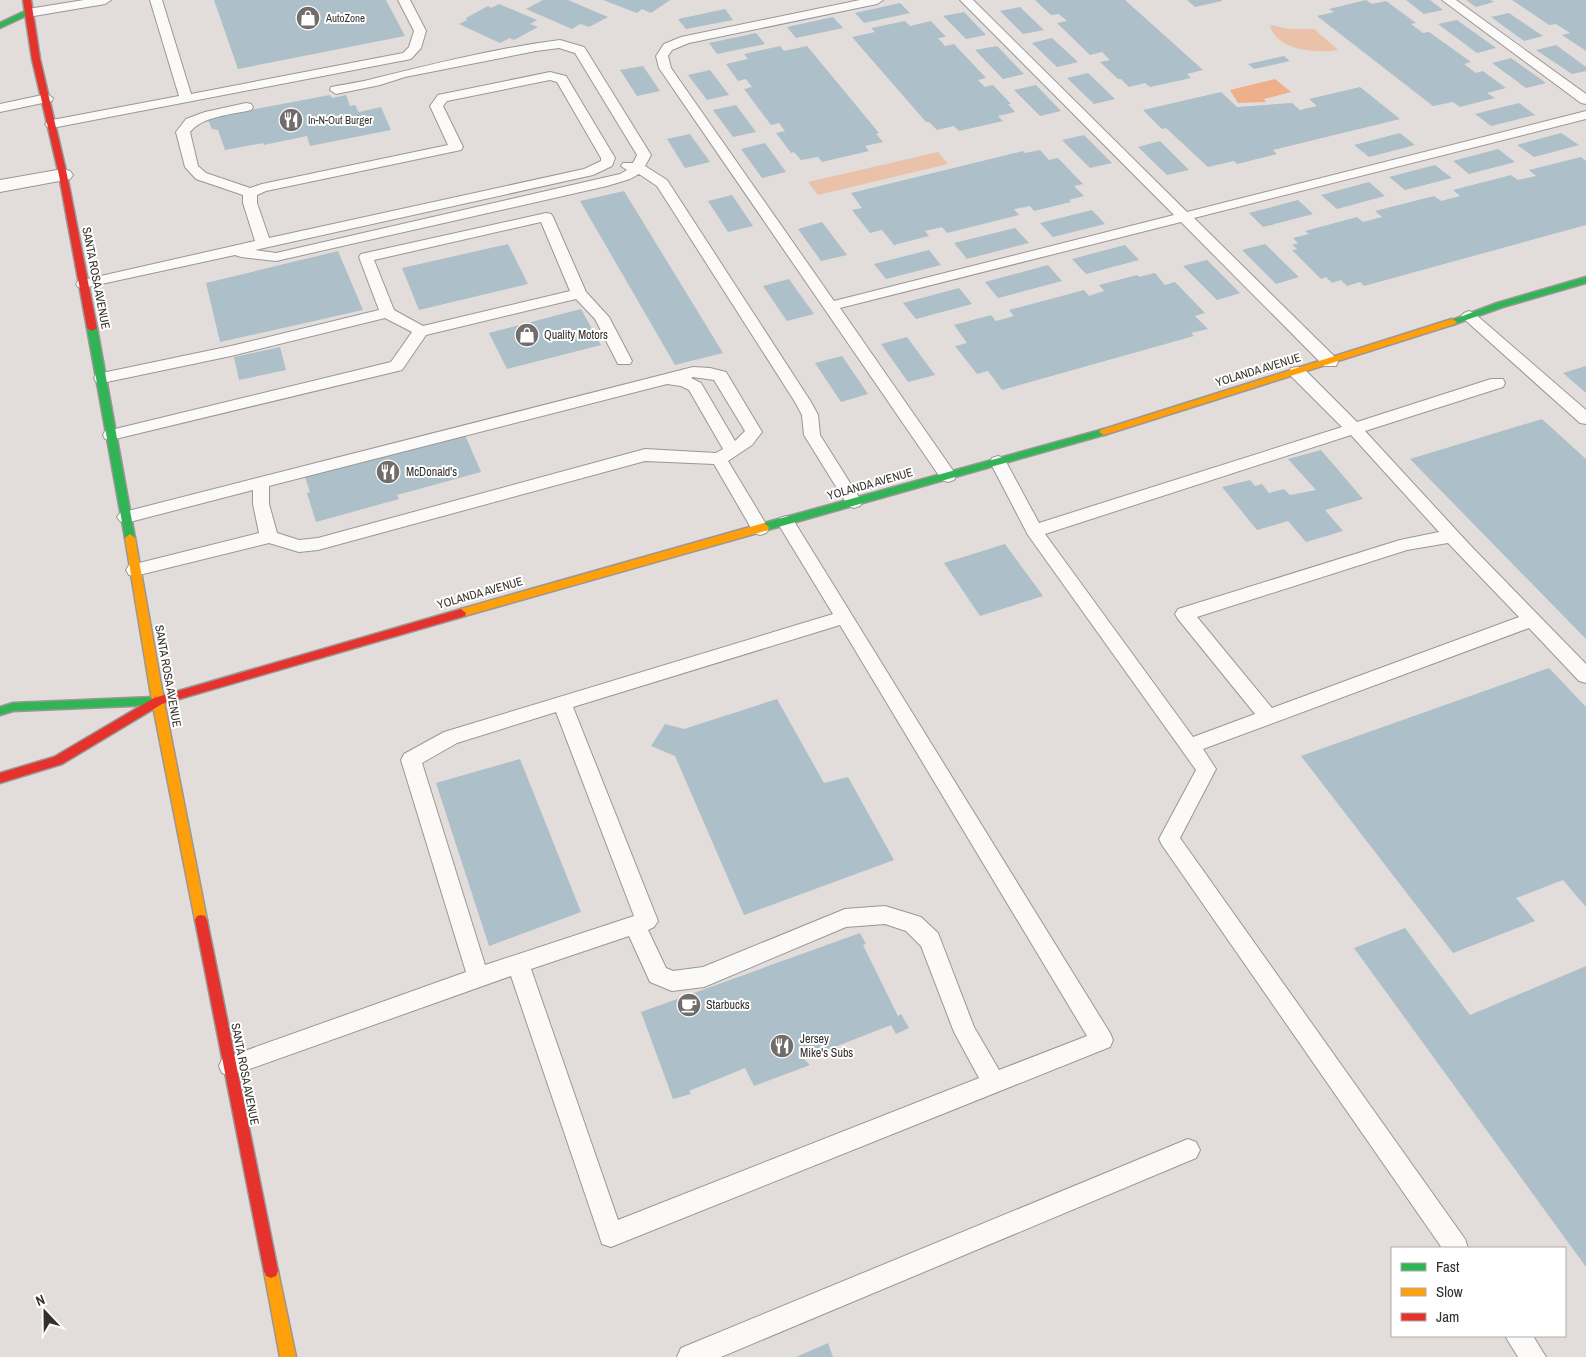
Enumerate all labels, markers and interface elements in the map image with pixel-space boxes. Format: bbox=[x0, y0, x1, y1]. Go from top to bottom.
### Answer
shop icon: AutoZone bbox=[295, 5, 321, 31]
place label: AutoZone bbox=[325, 11, 365, 25]
restaurant icon: In-N-Out Burger bbox=[278, 107, 304, 133]
place label: In-N-Out Burger bbox=[308, 113, 372, 127]
street label: SANTA ROSA AVENUE bbox=[78, 226, 114, 330]
shop icon: Quality Motors bbox=[514, 322, 540, 348]
place label: Quality Motors bbox=[544, 327, 608, 343]
street label: YOLANDA AVENUE bbox=[1213, 349, 1303, 391]
restaurant icon: McDonald's bbox=[375, 459, 401, 485]
place label: McDonald's bbox=[406, 464, 457, 480]
street label: YOLANDA AVENUE bbox=[825, 464, 915, 504]
street label: YOLANDA AVENUE bbox=[435, 573, 525, 613]
street label: SANTA ROSA AVENUE bbox=[151, 624, 185, 728]
cafe icon: Starbucks bbox=[676, 992, 702, 1018]
place label: Starbucks bbox=[706, 997, 750, 1013]
street label: SANTA ROSA AVENUE bbox=[227, 1022, 263, 1126]
place label: Jersey Mike's Subs bbox=[800, 1031, 853, 1061]
restaurant icon: Jersey Mike's Subs bbox=[769, 1033, 795, 1059]
legend bbox=[1391, 1247, 1566, 1337]
text: Fast bbox=[1436, 1256, 1460, 1277]
text: Slow bbox=[1436, 1281, 1463, 1302]
north arrow bbox=[20, 1287, 70, 1337]
text: N bbox=[33, 1290, 47, 1310]
text: Jam bbox=[1436, 1306, 1459, 1327]

